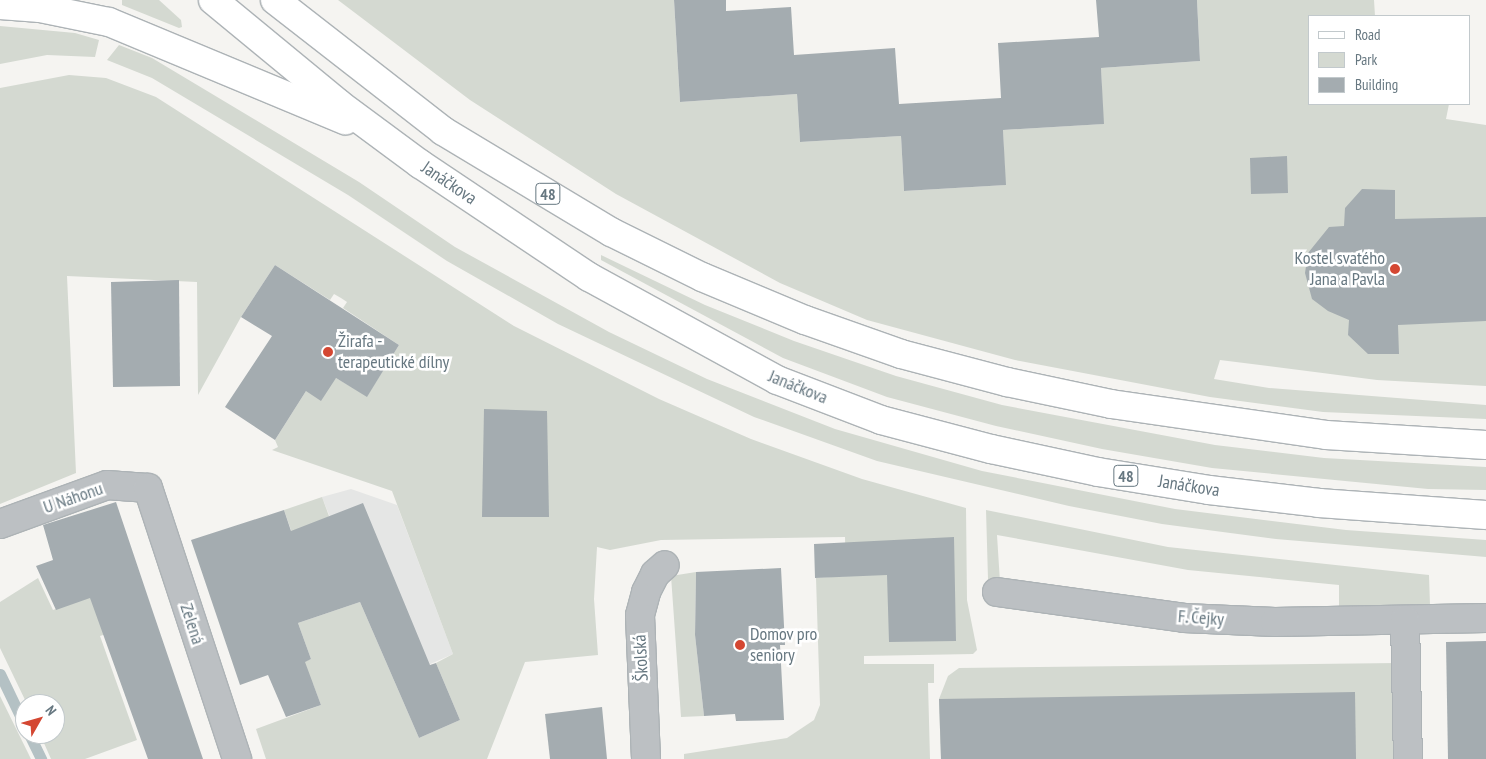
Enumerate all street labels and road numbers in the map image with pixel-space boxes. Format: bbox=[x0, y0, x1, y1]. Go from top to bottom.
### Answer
street label: Janáčkova bbox=[417, 157, 481, 209]
road number: 48 bbox=[534, 180, 562, 208]
street label: Janáčkova bbox=[765, 365, 831, 409]
road number: 48 bbox=[1112, 462, 1140, 490]
street label: Janáčkova bbox=[1157, 471, 1221, 501]
street label: U Náhonu bbox=[40, 478, 106, 518]
street label: Zelená bbox=[175, 601, 209, 647]
street label: F. Čejky bbox=[1177, 606, 1225, 630]
street label: Školská bbox=[629, 634, 653, 682]

